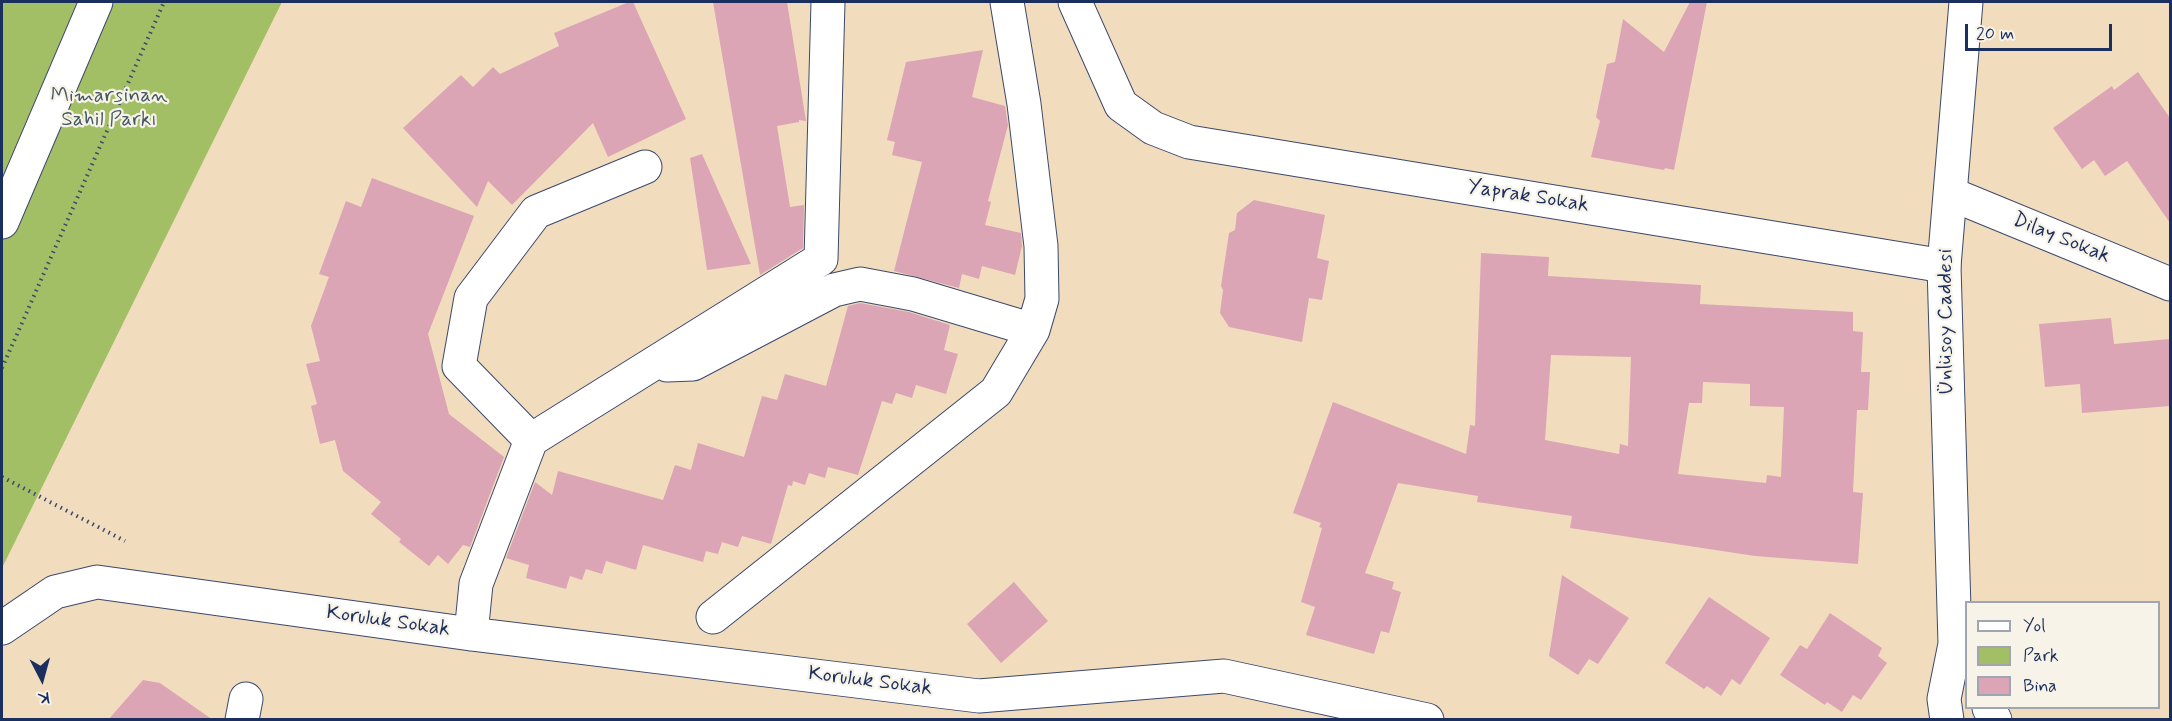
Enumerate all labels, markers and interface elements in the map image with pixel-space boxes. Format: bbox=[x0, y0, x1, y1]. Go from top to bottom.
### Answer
scale bar bbox=[1968, 12, 2115, 50]
text: 20 m bbox=[1976, 22, 2014, 46]
park label: Mimarsinan Sahil Parkı bbox=[50, 84, 168, 134]
street label: Yaprak Sokak bbox=[1466, 175, 1590, 219]
street label: Dilay Sokak bbox=[2008, 208, 2114, 270]
street label: Ünlüsoy Caddesi bbox=[1934, 249, 1960, 395]
street label: Koruluk Sokak bbox=[325, 601, 451, 643]
legend bbox=[1965, 601, 2160, 709]
text: Yol bbox=[2023, 614, 2046, 638]
text: Park bbox=[2023, 644, 2059, 668]
north arrow bbox=[12, 649, 72, 709]
street label: Koruluk Sokak bbox=[807, 662, 933, 702]
text: Bina bbox=[2023, 674, 2057, 698]
text: K bbox=[37, 686, 51, 708]

